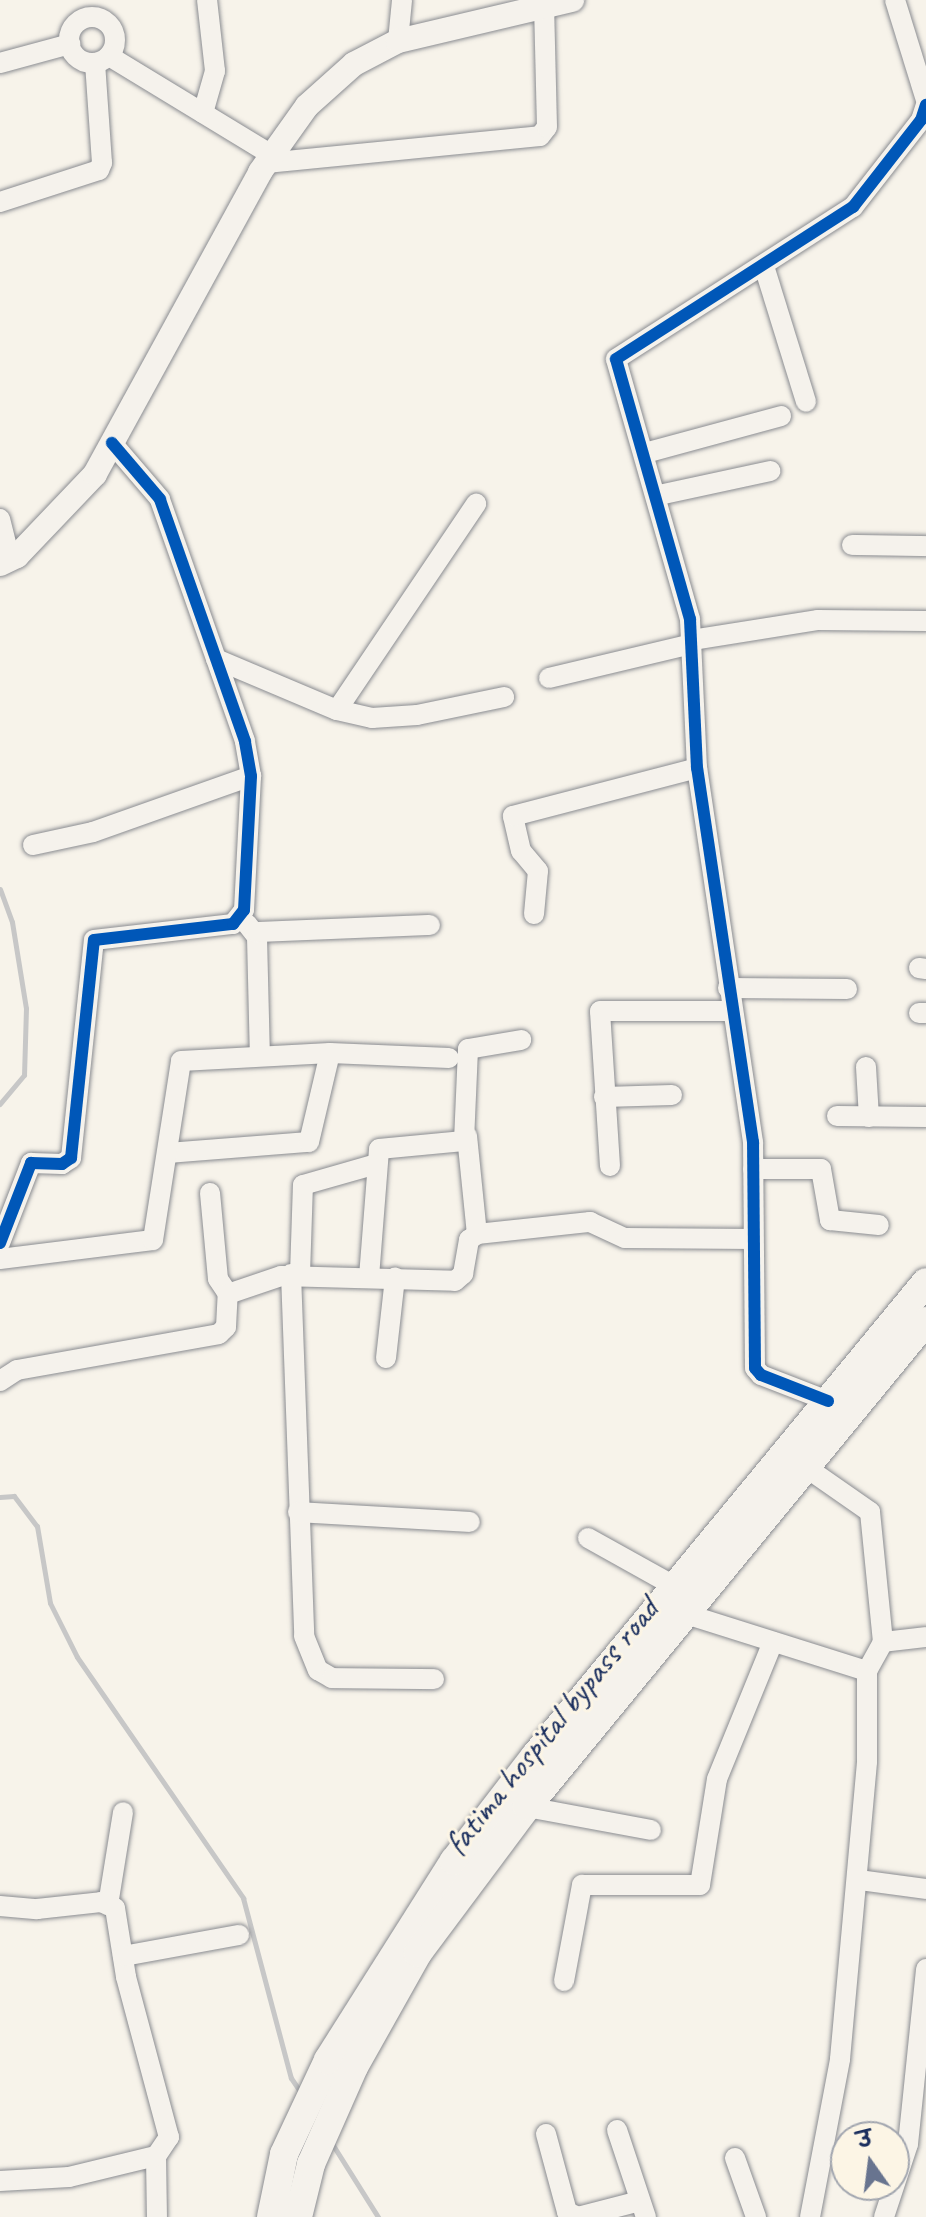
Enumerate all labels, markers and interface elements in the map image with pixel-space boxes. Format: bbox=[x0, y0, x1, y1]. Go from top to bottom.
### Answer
street label: fatima hospital bypass road bbox=[435, 1590, 667, 1862]
north arrow bbox=[830, 2121, 910, 2201]
text: उ bbox=[854, 2124, 875, 2155]

